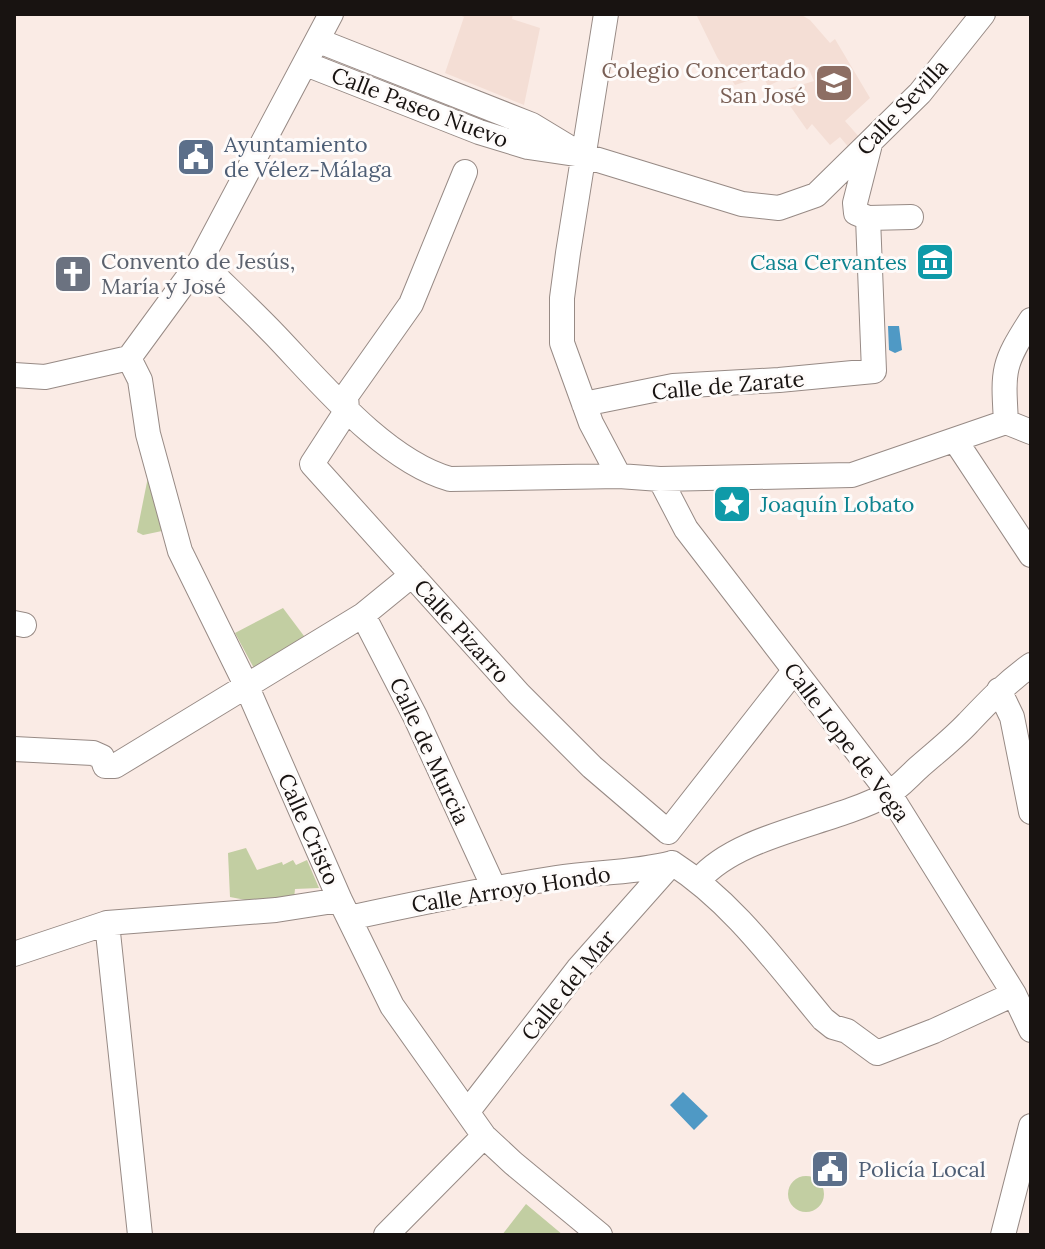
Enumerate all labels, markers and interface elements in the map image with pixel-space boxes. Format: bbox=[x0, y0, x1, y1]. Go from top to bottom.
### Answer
street label: Calle Sevilla bbox=[850, 53, 954, 161]
place label: Colegio Concertado San José bbox=[602, 56, 806, 109]
street label: Calle Paseo Nuevo bbox=[328, 60, 512, 154]
school or university icon: Colegio Concertado San José bbox=[813, 62, 855, 104]
place label: Ayuntamiento de Vélez-Málaga bbox=[223, 130, 392, 183]
public building icon: Ayuntamiento de Vélez-Málaga bbox=[175, 136, 217, 178]
museum icon: Casa Cervantes bbox=[914, 241, 956, 283]
place label: Convento de Jesús, María y José bbox=[101, 247, 295, 300]
place label: Casa Cervantes bbox=[750, 248, 907, 276]
church icon: Convento de Jesús, María y José bbox=[52, 253, 94, 295]
street label: Calle de Zarate bbox=[651, 364, 806, 406]
place icon: Joaquín Lobato bbox=[711, 483, 753, 525]
place label: Joaquín Lobato bbox=[759, 490, 914, 518]
street label: Calle Pizarro bbox=[408, 573, 516, 689]
street label: Calle Lope de Vega bbox=[778, 657, 916, 827]
street label: Calle de Murcia bbox=[384, 673, 476, 829]
street label: Calle Cristo bbox=[272, 769, 346, 889]
street label: Calle Arroyo Hondo bbox=[410, 859, 612, 919]
street label: Calle del Mar bbox=[515, 924, 621, 1046]
public building icon: Policía Local bbox=[809, 1148, 851, 1190]
place label: Policía Local bbox=[858, 1155, 986, 1183]

